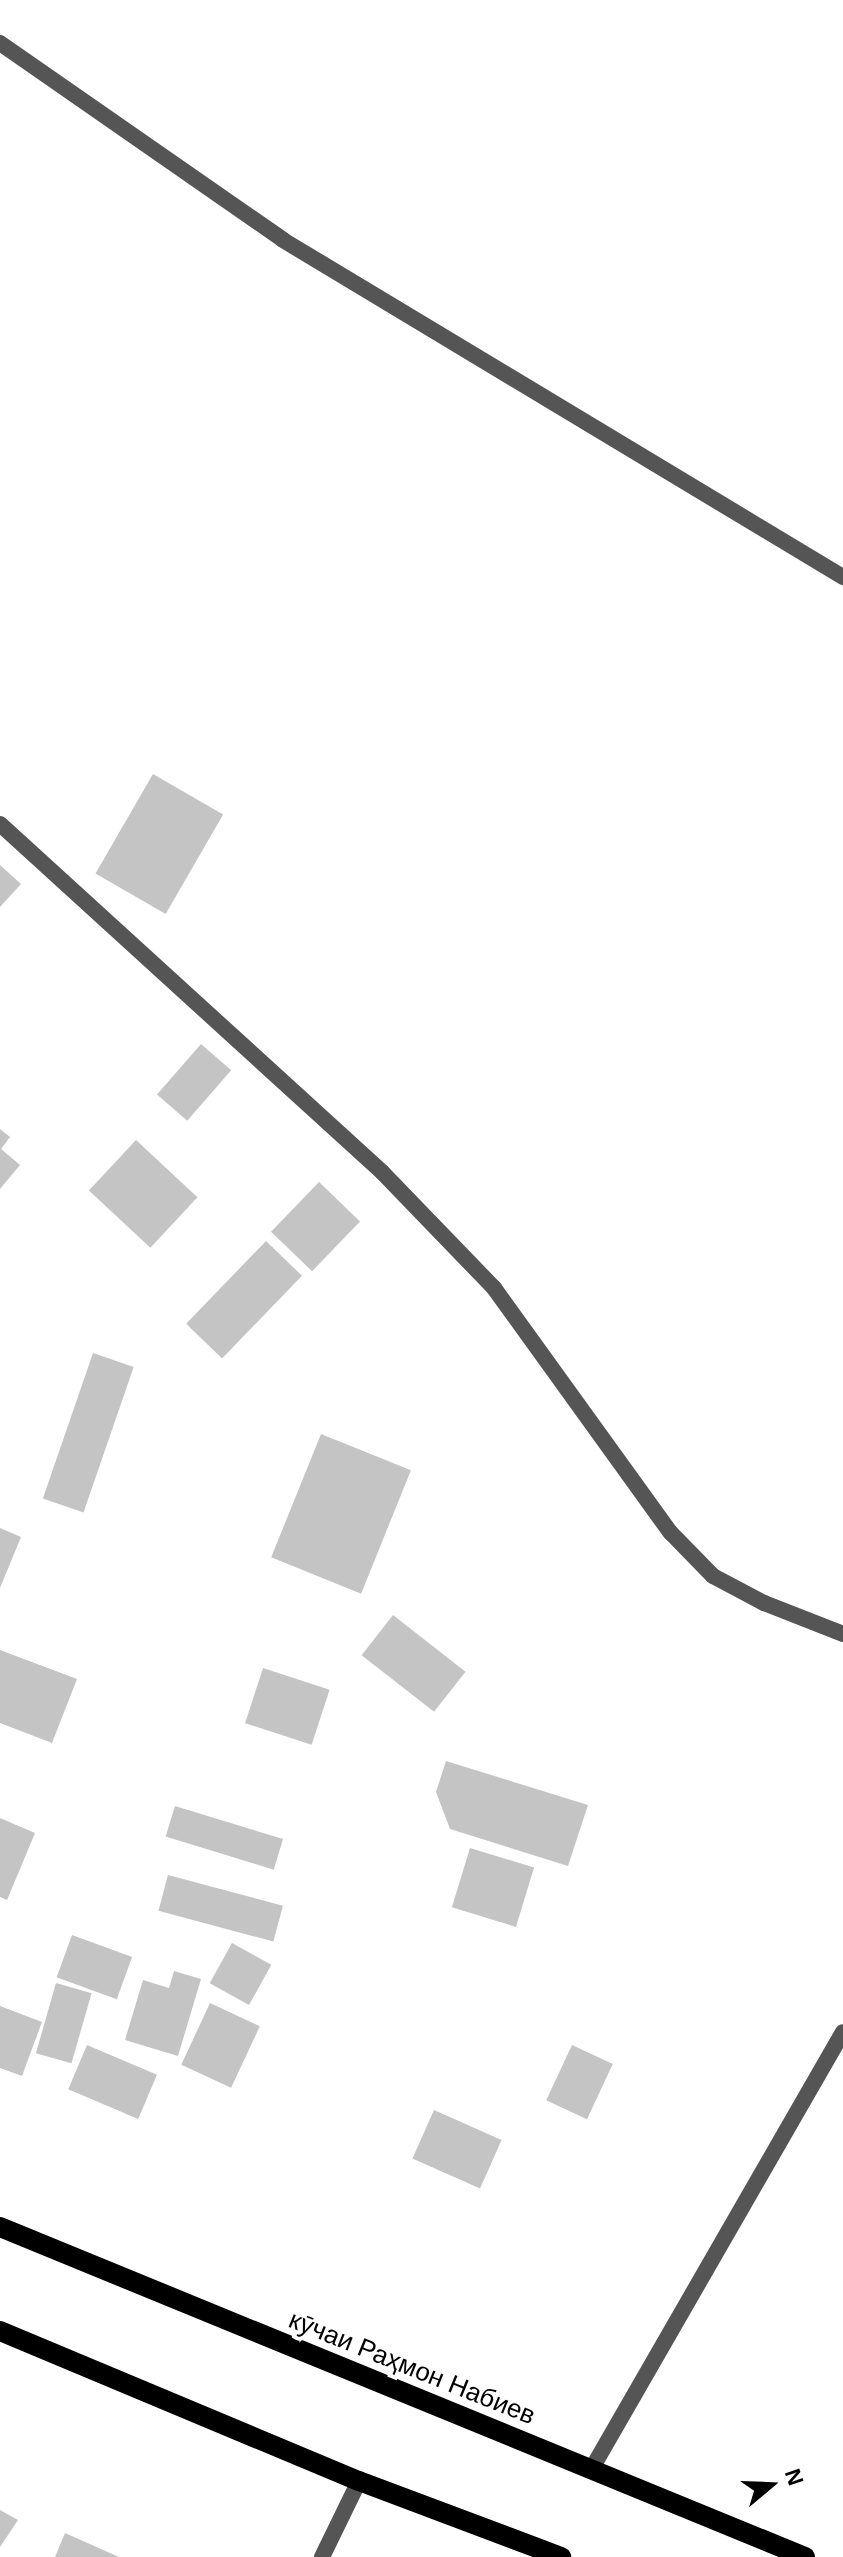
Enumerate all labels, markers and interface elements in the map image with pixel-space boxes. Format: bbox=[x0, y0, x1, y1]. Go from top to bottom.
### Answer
street label: кӯчаи Раҳмон Набиев bbox=[284, 2304, 540, 2432]
north arrow bbox=[731, 2445, 811, 2525]
text: N bbox=[780, 2465, 809, 2489]

